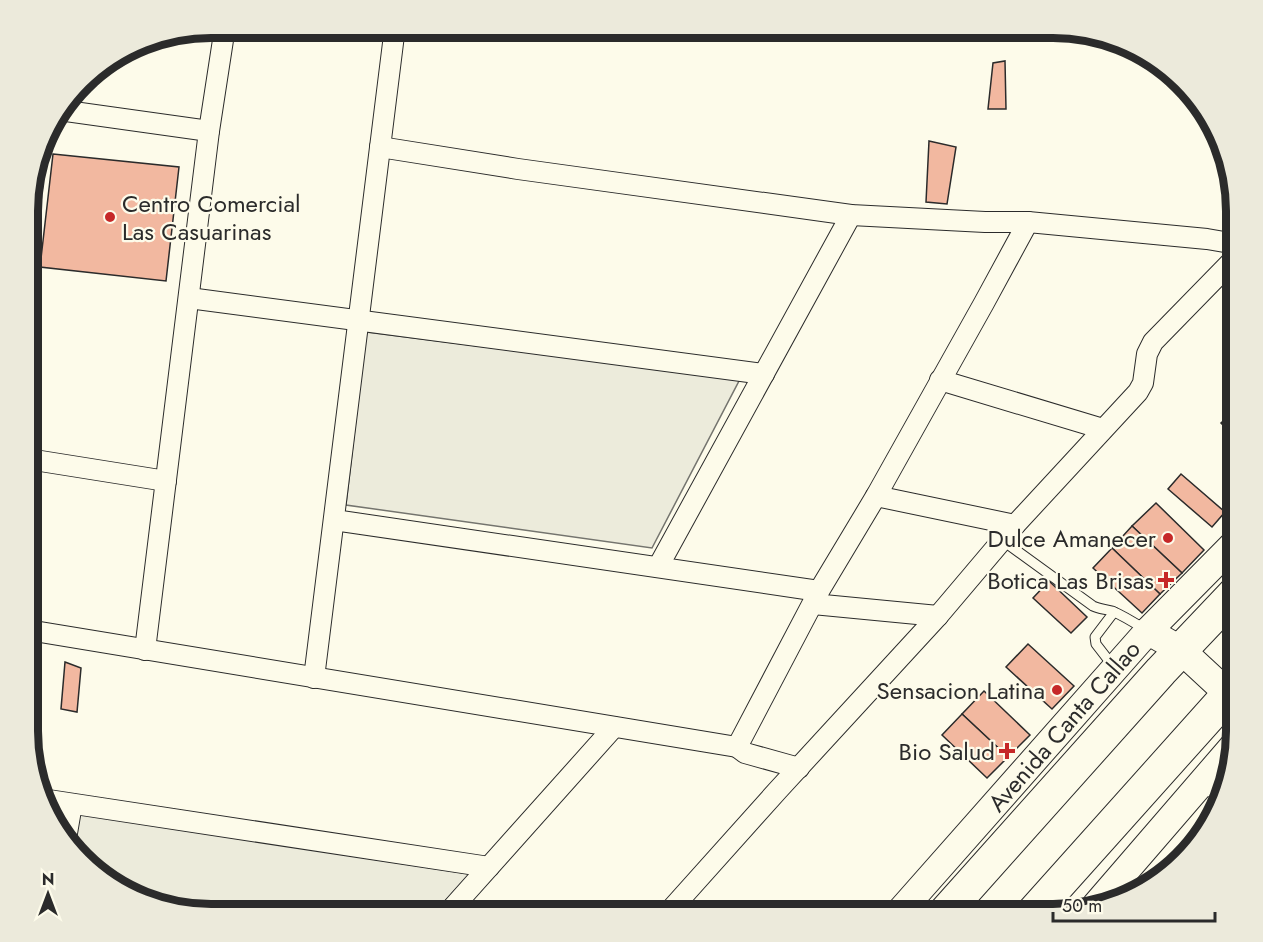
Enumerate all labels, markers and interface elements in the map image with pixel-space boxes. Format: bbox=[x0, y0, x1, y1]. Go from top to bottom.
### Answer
place label: Centro Comercial Las Casuarinas bbox=[122, 186, 301, 249]
marker: Centro Comercial Las Casuarinas bbox=[103, 210, 117, 224]
place label: Dulce Amanecer bbox=[987, 521, 1157, 556]
marker: Dulce Amanecer bbox=[1161, 531, 1175, 545]
place label: Botica Las Brisas bbox=[987, 563, 1154, 598]
marker: Botica Las Brisas bbox=[1159, 573, 1173, 587]
street label: Avenida Canta Callao bbox=[980, 633, 1148, 819]
place label: Sensacion Latina bbox=[877, 673, 1045, 708]
marker: Sensacion Latina bbox=[1050, 683, 1064, 697]
place label: Bio Salud bbox=[899, 734, 995, 769]
marker: Bio Salud bbox=[1000, 744, 1014, 758]
north arrow bbox=[18, 864, 78, 924]
text: N bbox=[42, 868, 54, 891]
scale bar bbox=[1053, 885, 1215, 923]
text: 50 m bbox=[1062, 893, 1102, 919]

